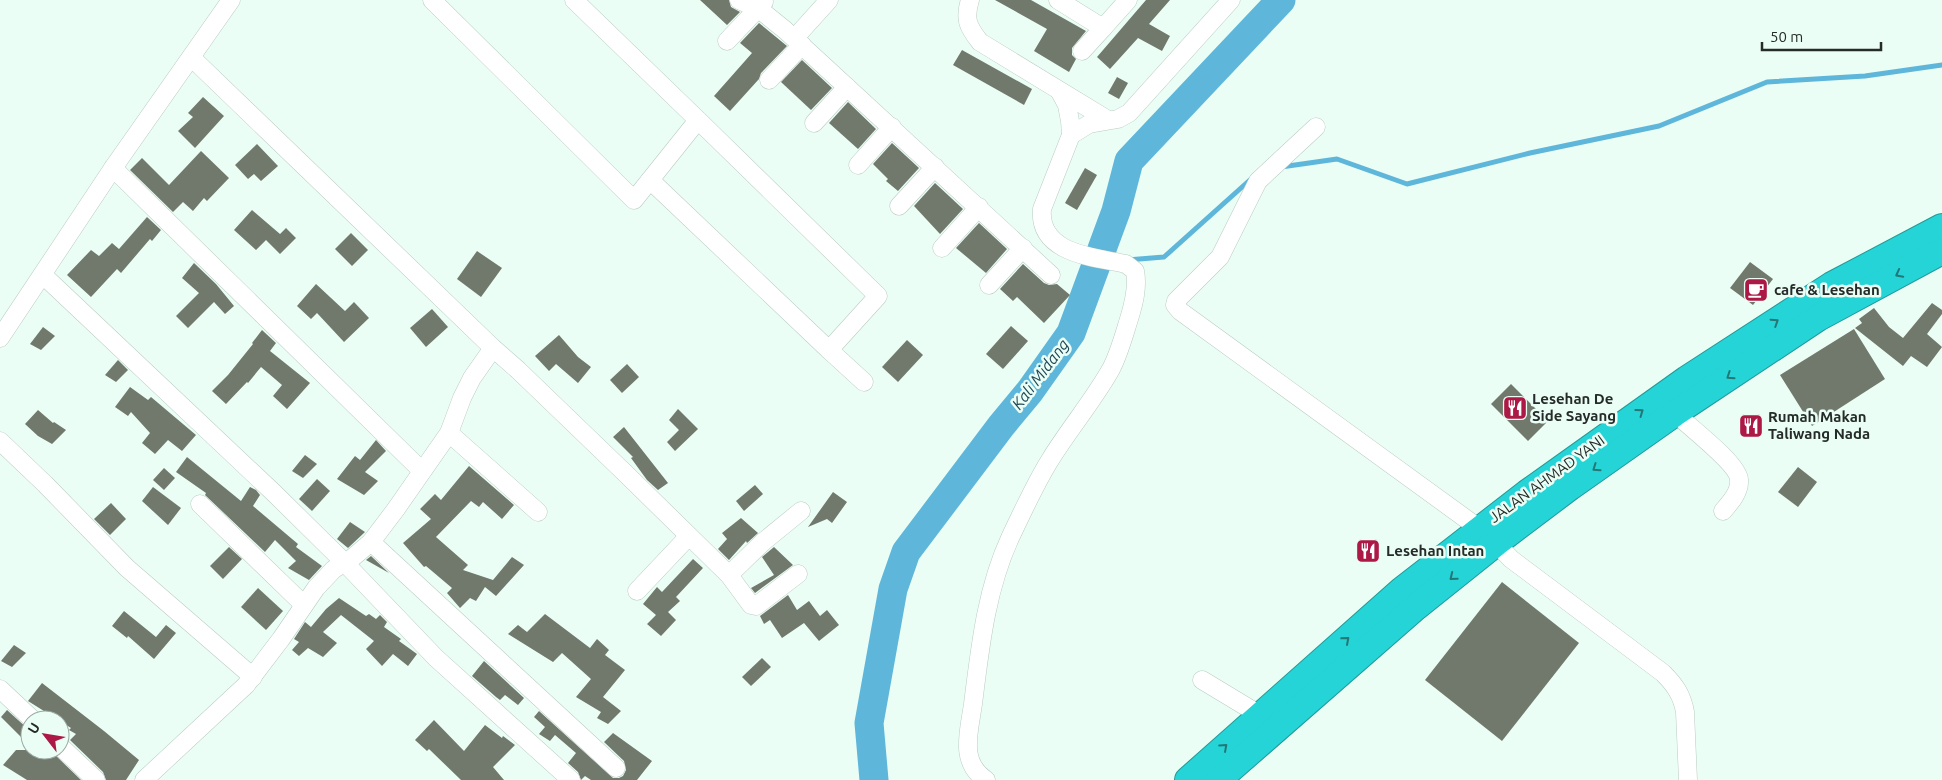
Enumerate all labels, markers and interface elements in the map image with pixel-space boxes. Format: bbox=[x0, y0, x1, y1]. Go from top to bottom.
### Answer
scale bar bbox=[1762, 20, 1881, 52]
text: 50 m bbox=[1770, 28, 1803, 45]
one-way arrow bbox=[1895, 268, 1904, 278]
cafe icon: cafe & Lesehan bbox=[1743, 277, 1769, 303]
place label: cafe & Lesehan bbox=[1774, 281, 1880, 298]
one-way arrow bbox=[1770, 319, 1779, 328]
water label: Kali Midang bbox=[1008, 335, 1072, 413]
one-way arrow bbox=[1726, 370, 1736, 379]
place label: Lesehan De Side Sayang bbox=[1532, 390, 1616, 424]
restaurant icon: Lesehan De Side Sayang bbox=[1502, 395, 1528, 421]
place label: Rumah Makan Taliwang Nada bbox=[1768, 408, 1870, 442]
one-way arrow bbox=[1634, 409, 1644, 418]
restaurant icon: Rumah Makan Taliwang Nada bbox=[1738, 413, 1764, 439]
street label: JALAN AHMAD YANI bbox=[1486, 431, 1608, 526]
one-way arrow bbox=[1593, 462, 1602, 472]
restaurant icon: Lesehan Intan bbox=[1355, 538, 1381, 564]
place label: Lesehan Intan bbox=[1386, 542, 1484, 559]
one-way arrow bbox=[1449, 571, 1459, 580]
one-way arrow bbox=[1340, 637, 1349, 646]
north arrow bbox=[20, 710, 70, 760]
text: U bbox=[24, 720, 43, 737]
one-way arrow bbox=[1218, 744, 1227, 753]

